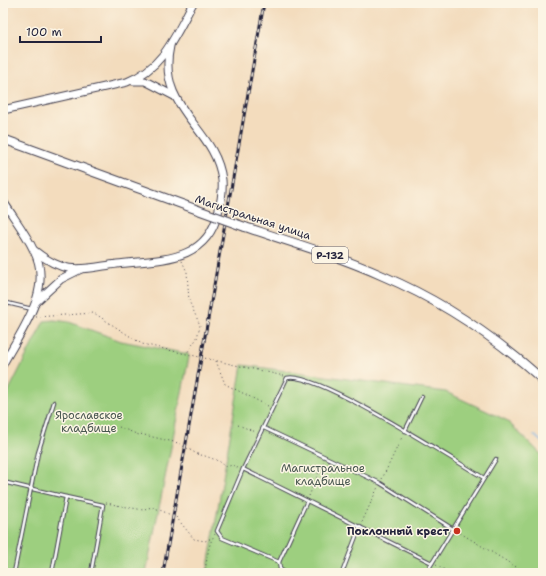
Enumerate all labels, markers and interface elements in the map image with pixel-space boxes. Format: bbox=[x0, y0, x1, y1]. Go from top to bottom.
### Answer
scale bar bbox=[20, 18, 101, 44]
text: 100 m bbox=[26, 24, 62, 40]
street label: Магистральная улица bbox=[193, 192, 313, 243]
road number: Р-132 bbox=[312, 247, 348, 263]
park label: Ярославское кладбище bbox=[55, 408, 123, 436]
park label: Магистральное кладбище bbox=[281, 461, 365, 489]
place label: Поклонный крест bbox=[347, 524, 449, 539]
marker: Поклонный крест bbox=[452, 526, 462, 536]

